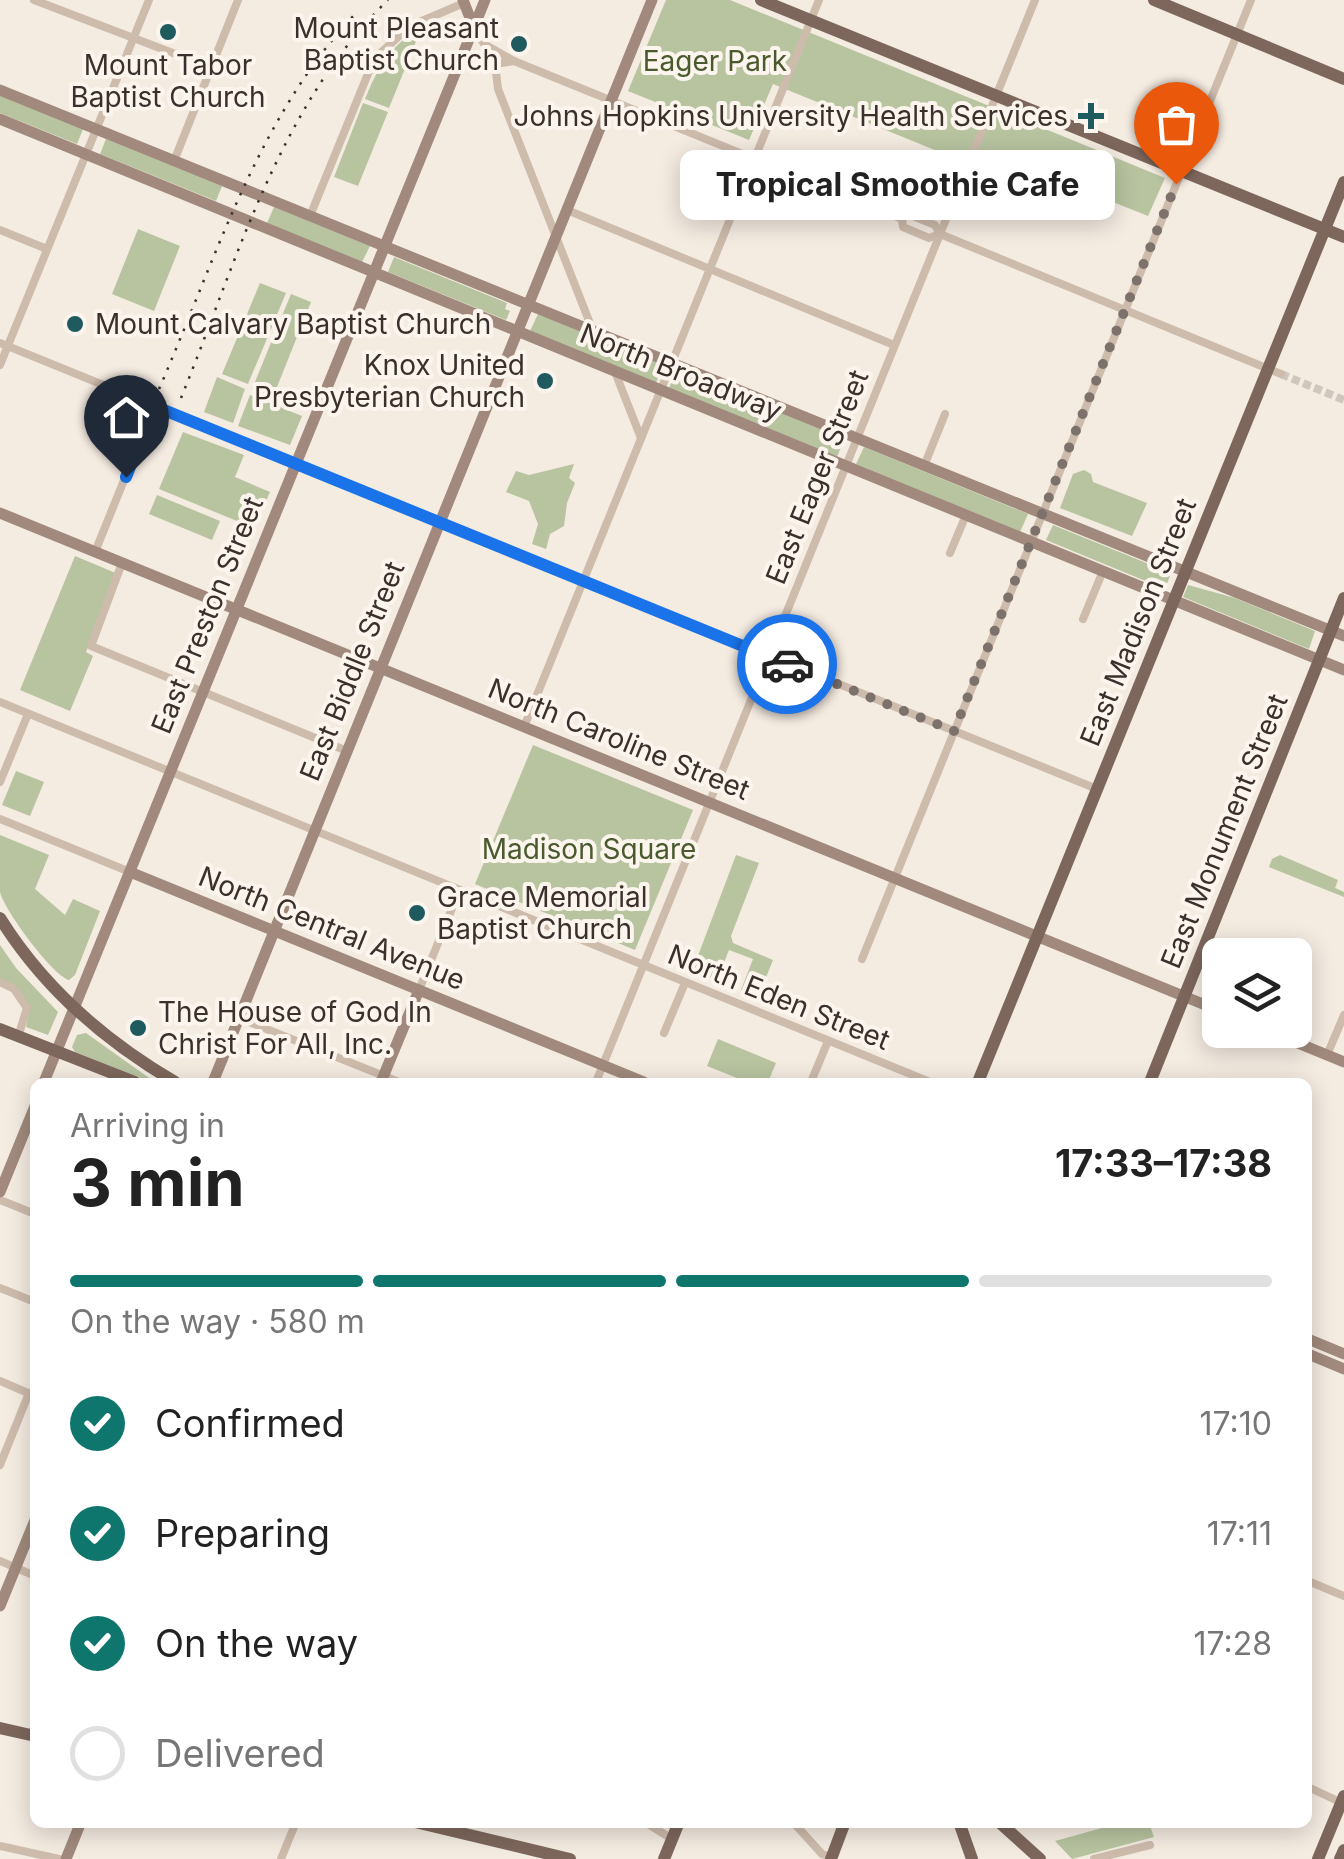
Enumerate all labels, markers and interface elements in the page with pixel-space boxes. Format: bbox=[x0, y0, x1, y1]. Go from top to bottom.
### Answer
place label: Mount Pleasant Baptist Church bbox=[294, 11, 499, 77]
marker: Mount Tabor Baptist Church bbox=[157, 21, 179, 43]
marker: Mount Pleasant Baptist Church bbox=[508, 33, 530, 55]
park label: Eager Park bbox=[643, 44, 787, 78]
place label: Mount Tabor Baptist Church bbox=[70, 48, 266, 114]
pin bbox=[1134, 82, 1219, 185]
icon: bag bbox=[1149, 97, 1204, 152]
place label: Johns Hopkins University Health Services bbox=[513, 99, 1068, 133]
marker: Johns Hopkins University Health Services bbox=[1078, 103, 1104, 129]
callout: Tropical Smoothie Cafe bbox=[681, 149, 1116, 219]
text: Tropical Smoothie Cafe bbox=[715, 165, 1080, 204]
place label: Mount Calvary Baptist Church bbox=[95, 307, 491, 341]
marker: Mount Calvary Baptist Church bbox=[64, 313, 86, 335]
street label: North Broadway bbox=[575, 316, 787, 428]
place label: Knox United Presbyterian Church bbox=[254, 348, 525, 414]
street label: East Eager Street bbox=[759, 365, 875, 589]
marker: Knox United Presbyterian Church bbox=[534, 370, 556, 392]
pin bbox=[84, 375, 169, 478]
icon: home bbox=[99, 390, 154, 445]
street label: East Preston Street bbox=[144, 492, 270, 738]
street label: East Madison Street bbox=[1073, 493, 1203, 751]
street label: East Biddle Street bbox=[292, 556, 412, 786]
courier bbox=[737, 614, 837, 714]
icon: car bbox=[760, 637, 815, 692]
street label: North Caroline Street bbox=[483, 671, 755, 807]
street label: East Monument Street bbox=[1153, 689, 1295, 973]
park label: Madison Square bbox=[482, 832, 696, 866]
street label: North Central Avenue bbox=[194, 859, 470, 997]
place label: Grace Memorial Baptist Church bbox=[437, 880, 648, 946]
marker: Grace Memorial Baptist Church bbox=[406, 902, 428, 924]
street label: North Eden Street bbox=[663, 937, 895, 1057]
map controls bbox=[1202, 938, 1312, 1048]
button: layers bbox=[1202, 938, 1312, 1048]
place label: The House of God In Christ For All, Inc. bbox=[158, 995, 432, 1061]
marker: The House of God In Christ For All, Inc. bbox=[127, 1017, 149, 1039]
text: Arriving in bbox=[70, 1106, 225, 1145]
text: 17:33–17:38 bbox=[1055, 1140, 1272, 1186]
text: 3 min bbox=[70, 1143, 245, 1222]
text: On the way · 580 m bbox=[70, 1302, 365, 1341]
icon: check bbox=[70, 1396, 125, 1451]
text: Confirmed bbox=[155, 1400, 345, 1446]
text: 17:10 bbox=[1200, 1404, 1272, 1443]
icon: check bbox=[70, 1506, 125, 1561]
text: Preparing bbox=[155, 1510, 330, 1556]
text: 17:11 bbox=[1207, 1514, 1272, 1553]
icon: check bbox=[70, 1616, 125, 1671]
text: On the way bbox=[155, 1620, 358, 1666]
text: 17:28 bbox=[1193, 1624, 1272, 1663]
text: Delivered bbox=[155, 1730, 325, 1776]

